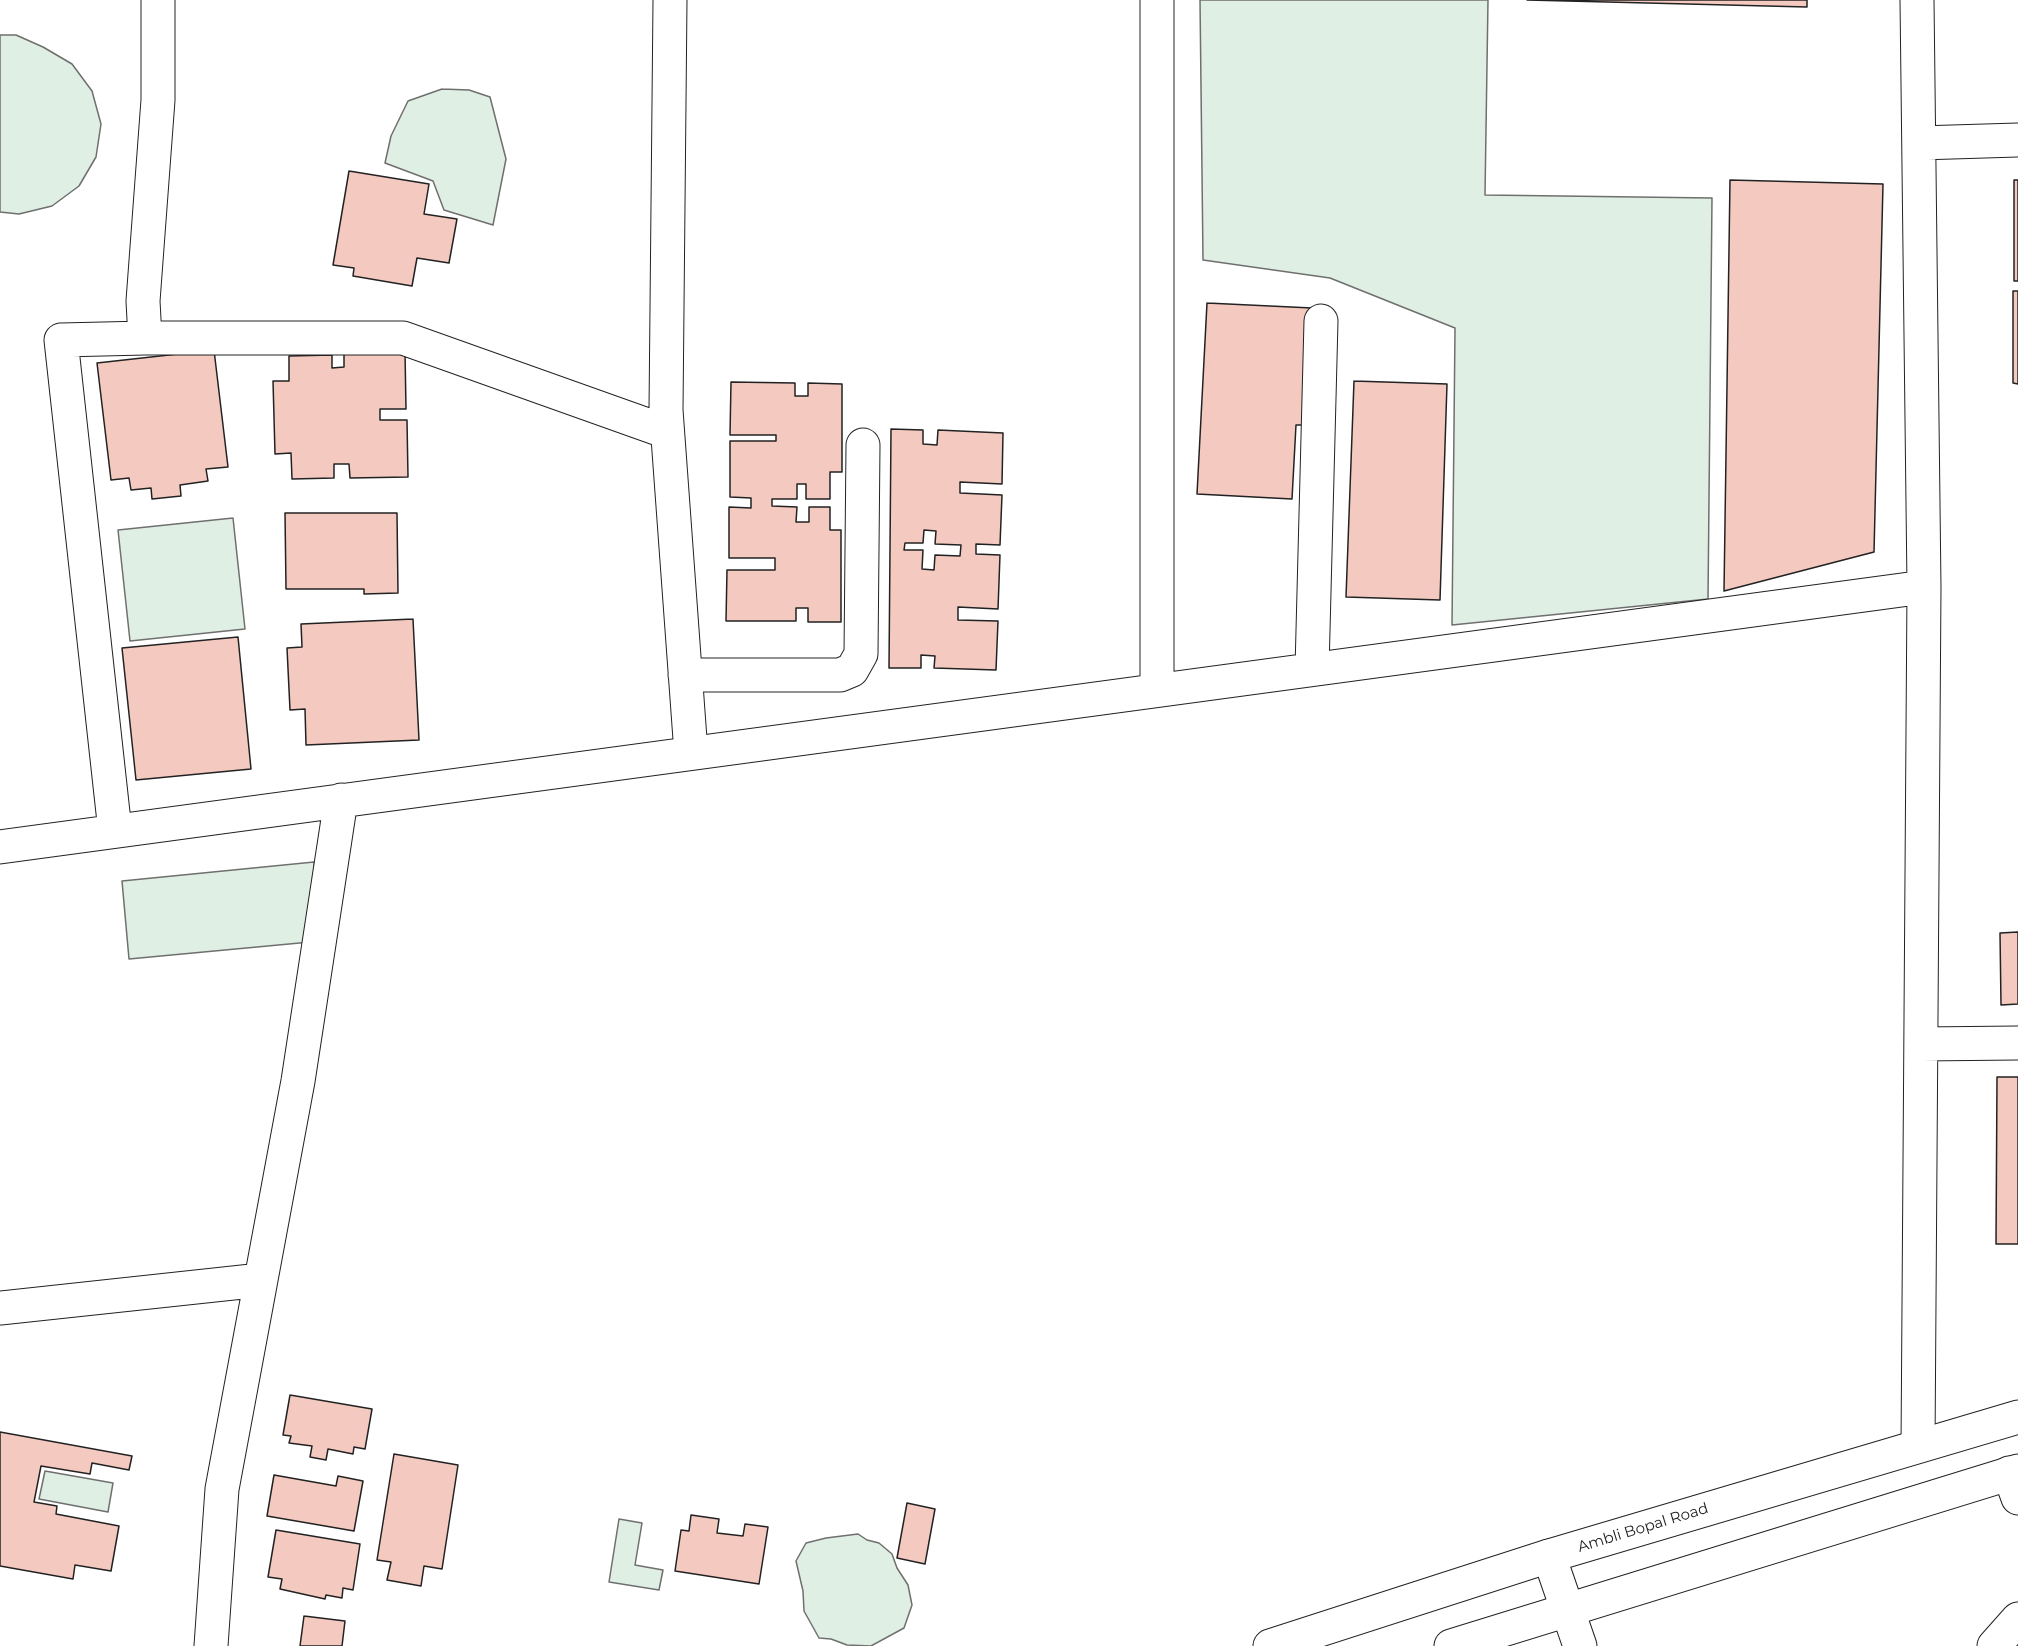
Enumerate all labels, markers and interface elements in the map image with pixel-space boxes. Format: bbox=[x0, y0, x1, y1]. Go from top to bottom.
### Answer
street label: Ambli Bopal Road bbox=[1575, 1500, 1711, 1556]

